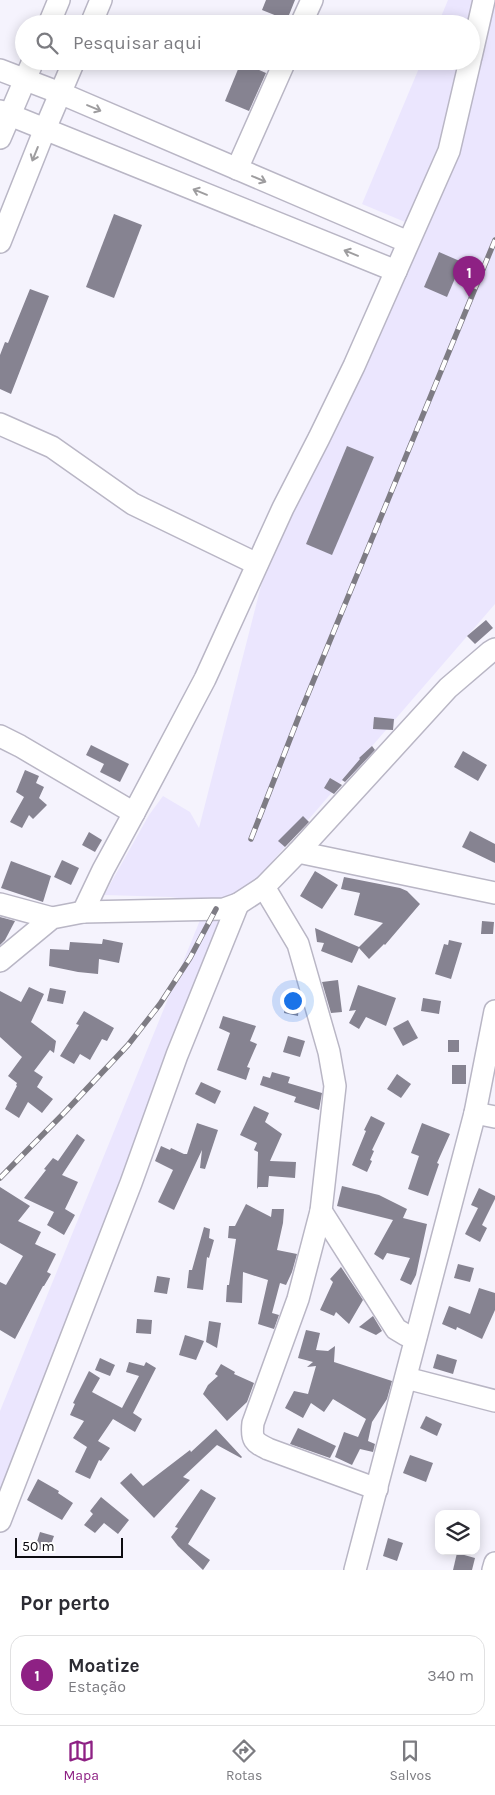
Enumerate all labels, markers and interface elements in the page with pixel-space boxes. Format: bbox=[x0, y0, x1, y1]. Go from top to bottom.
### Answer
search box bbox=[15, 15, 480, 70]
icon: search bbox=[33, 29, 61, 57]
text: Pesquisar aqui bbox=[73, 32, 202, 54]
one-way arrow bbox=[86, 103, 101, 113]
one-way arrow bbox=[29, 147, 38, 162]
one-way arrow bbox=[252, 175, 267, 184]
one-way arrow bbox=[193, 187, 208, 197]
one-way arrow bbox=[344, 248, 359, 257]
pin: 1 bbox=[453, 256, 485, 297]
your location bbox=[280, 988, 306, 1014]
map controls bbox=[435, 1510, 480, 1555]
button: layers bbox=[435, 1510, 480, 1555]
scale bar bbox=[15, 1535, 122, 1558]
text: 50 m bbox=[22, 1538, 55, 1555]
text: Por perto bbox=[20, 1591, 110, 1615]
text: Moatize bbox=[68, 1655, 140, 1677]
text: 1 bbox=[34, 1666, 40, 1685]
text: 340 m bbox=[427, 1666, 474, 1685]
text: Estação bbox=[68, 1677, 126, 1696]
tab: Mapa bbox=[63, 1737, 99, 1784]
tab: Rotas bbox=[226, 1737, 262, 1784]
tab: Salvos bbox=[389, 1737, 432, 1784]

